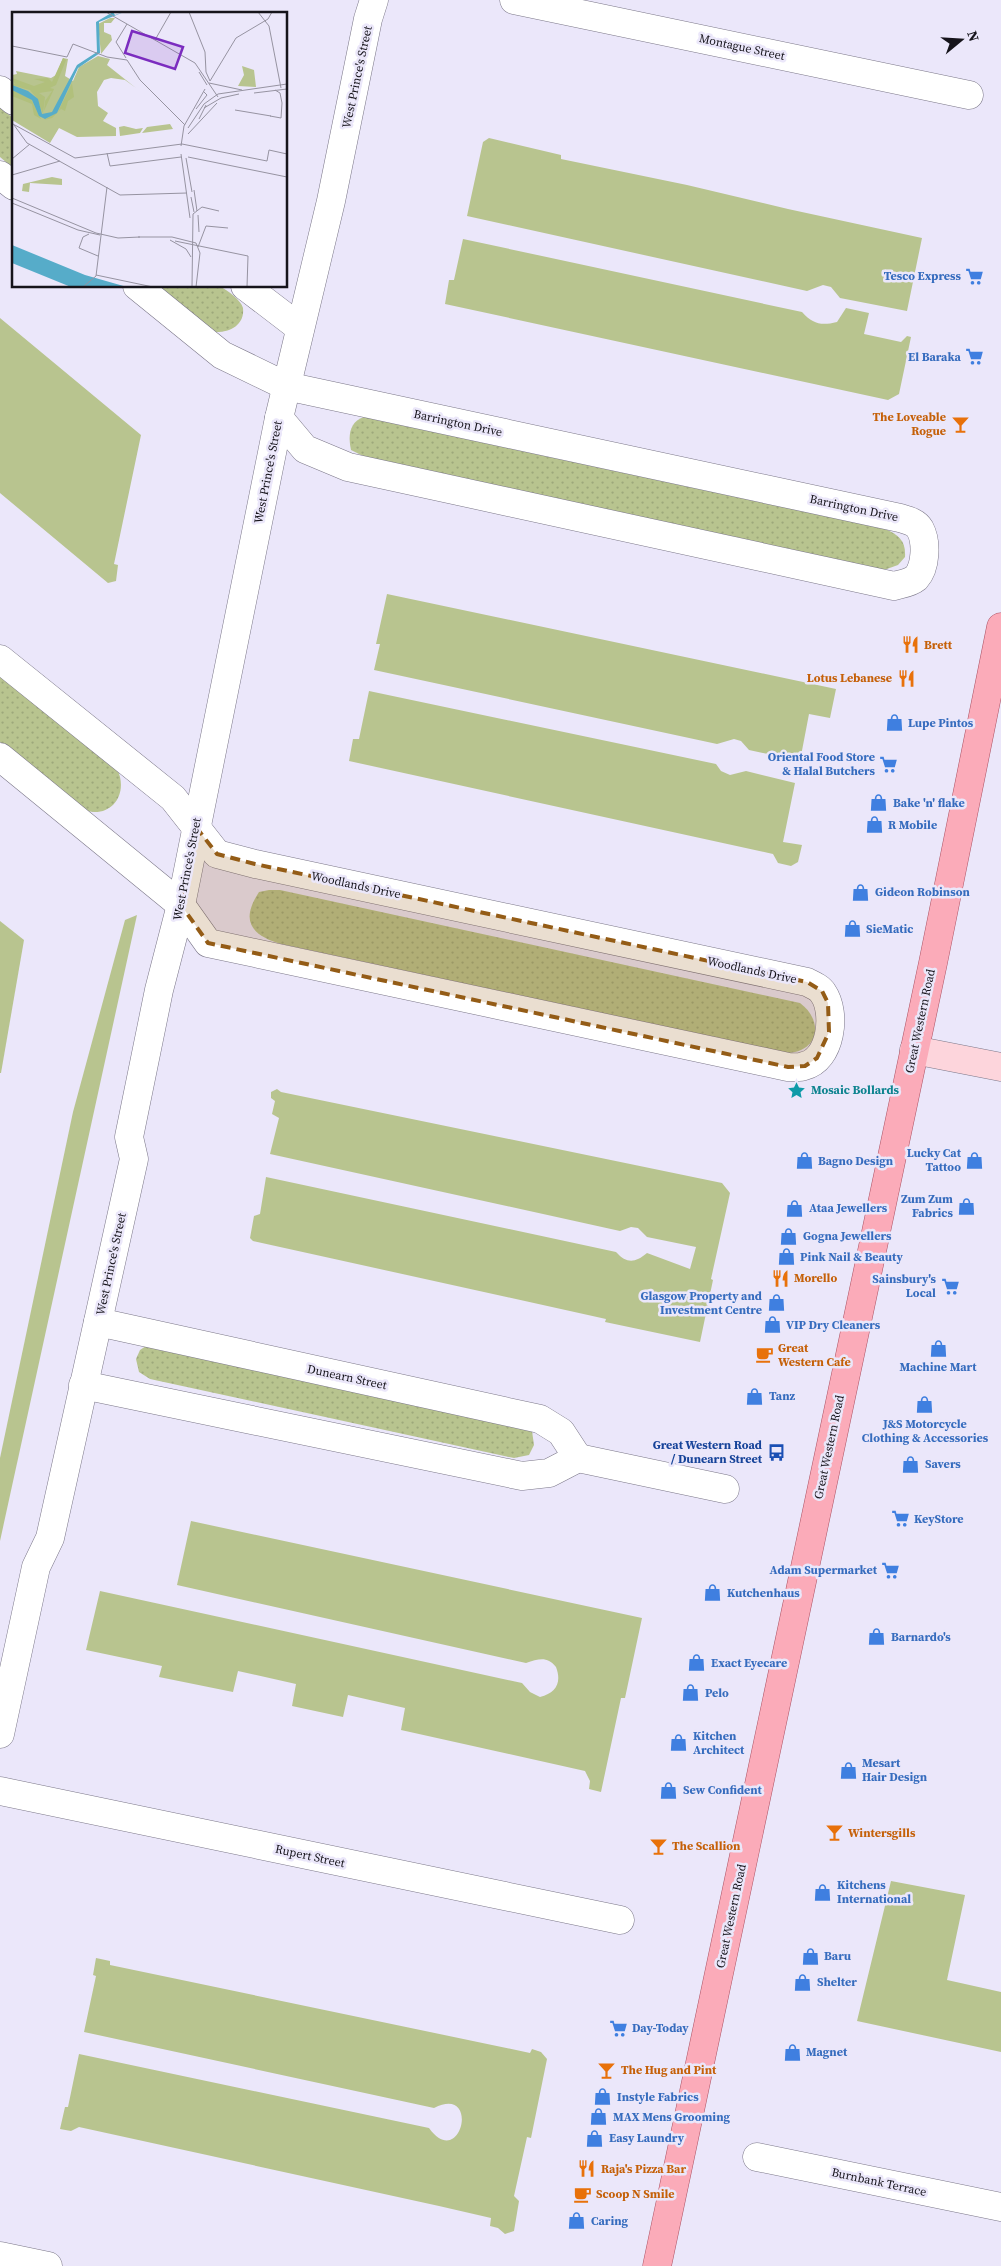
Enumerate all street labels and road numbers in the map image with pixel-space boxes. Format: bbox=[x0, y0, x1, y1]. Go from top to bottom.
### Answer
street label: West Prince's Street bbox=[338, 24, 376, 130]
street label: Montague Street bbox=[698, 30, 786, 64]
street label: Barrington Drive bbox=[412, 406, 504, 440]
street label: West Prince's Street bbox=[250, 419, 286, 525]
street label: Barrington Drive bbox=[808, 491, 900, 525]
street label: West Prince's Street bbox=[169, 816, 205, 922]
street label: Woodlands Drive bbox=[310, 868, 402, 902]
street label: Woodlands Drive bbox=[706, 953, 798, 987]
street label: Great Western Road bbox=[901, 967, 939, 1074]
street label: West Prince's Street bbox=[92, 1211, 130, 1317]
street label: Dunearn Street bbox=[306, 1361, 388, 1393]
street label: Great Western Road bbox=[810, 1393, 848, 1500]
street label: Rupert Street bbox=[274, 1841, 346, 1871]
street label: Great Western Road bbox=[712, 1862, 750, 1969]
street label: Burnbank Terrace bbox=[830, 2164, 928, 2200]

